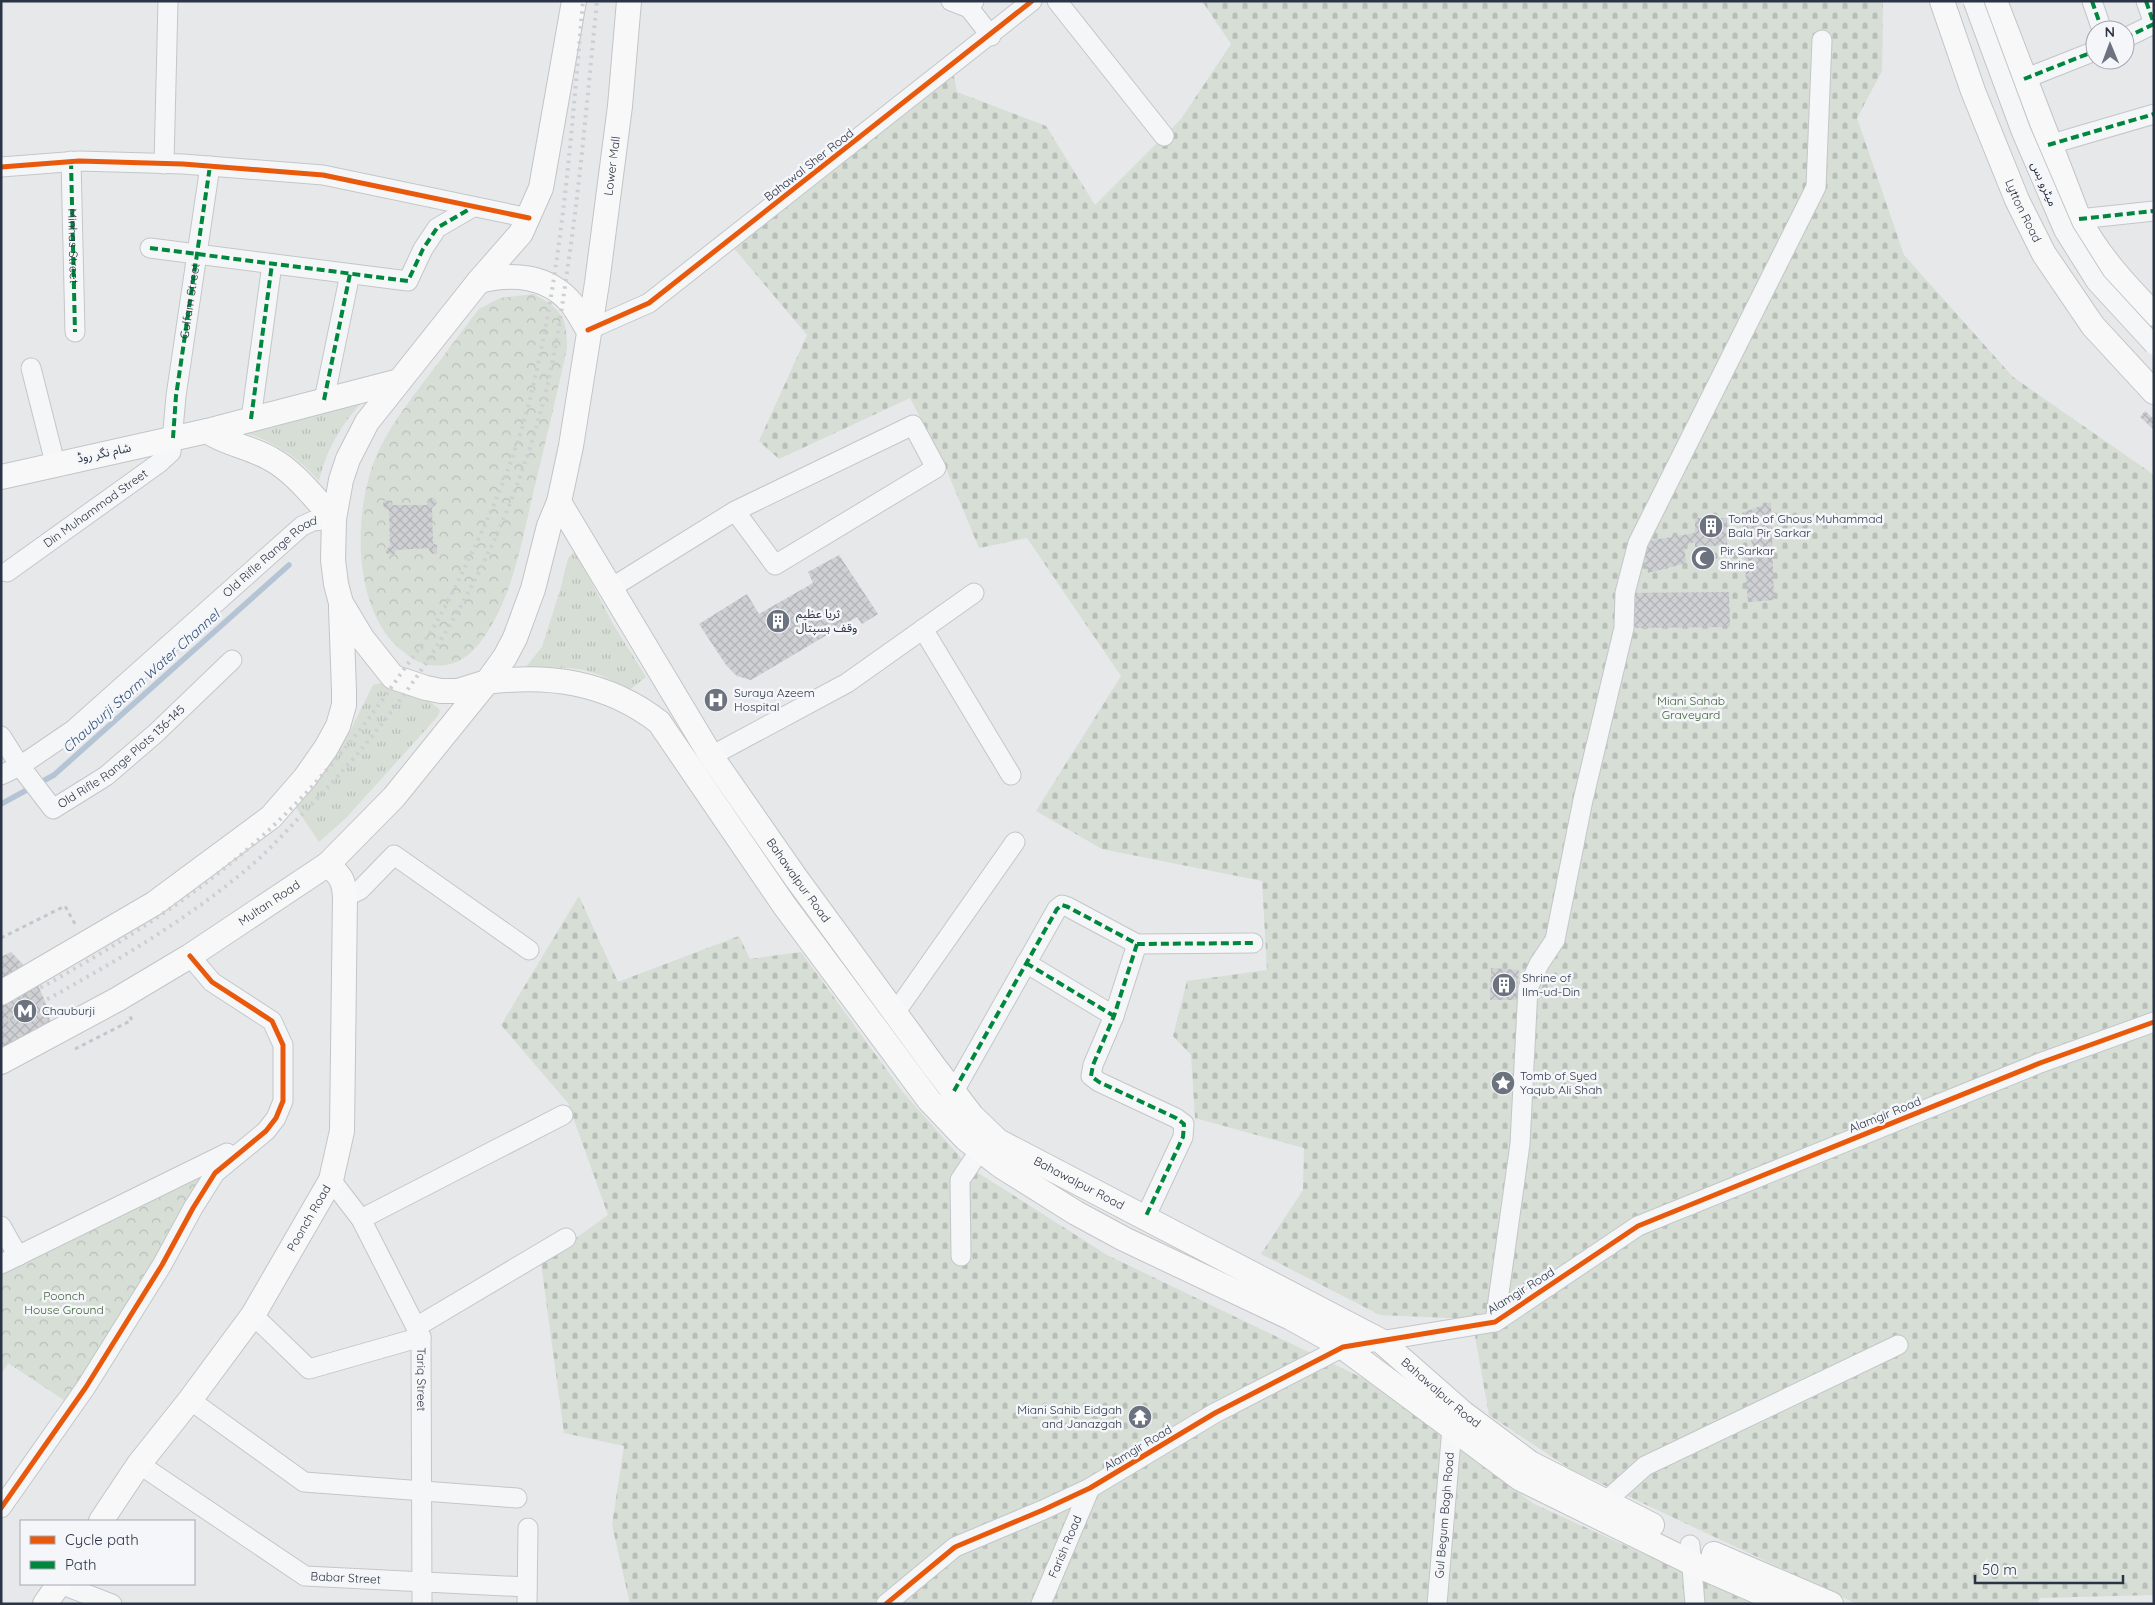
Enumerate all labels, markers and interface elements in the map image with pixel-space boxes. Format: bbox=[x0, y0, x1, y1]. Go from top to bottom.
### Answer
north arrow bbox=[2085, 20, 2135, 70]
text: N bbox=[2104, 23, 2115, 41]
street label: Bahawal Sher Road bbox=[761, 125, 856, 204]
street label: Lower Mall bbox=[600, 135, 623, 197]
street label: میٹرو بس bbox=[2028, 159, 2061, 208]
street label: Lytton Road bbox=[2002, 177, 2045, 245]
street label: Minhas Street bbox=[65, 208, 82, 284]
street label: Gulfam Street bbox=[177, 262, 203, 340]
street label: شام نگر روڈ bbox=[76, 439, 133, 468]
street label: Din Muhammad Street bbox=[40, 466, 150, 551]
place label: Tomb of Ghous Muhammad Bala Pir Sarkar bbox=[1728, 511, 1883, 540]
street label: Old Rifle Range Road bbox=[219, 513, 318, 600]
building icon: Tomb of Ghous Muhammad Bala Pir Sarkar bbox=[1698, 513, 1724, 539]
place label: Pir Sarkar Shrine bbox=[1720, 543, 1775, 572]
mosque icon: Pir Sarkar Shrine bbox=[1690, 545, 1716, 571]
water label: Chauburji Storm Water Channel bbox=[59, 604, 225, 756]
place label: ثریا عظیم وقف ہسپتال bbox=[796, 606, 857, 636]
building icon: ثریا عظیم وقف ہسپتال bbox=[765, 608, 791, 634]
place label: Suraya Azeem Hospital bbox=[734, 685, 815, 714]
hospital icon: Suraya Azeem Hospital bbox=[703, 687, 729, 713]
park label: Miani Sahab Graveyard bbox=[1657, 693, 1725, 722]
street label: Old Rifle Range Plots 136-145 bbox=[55, 701, 188, 811]
street label: Bahawalpur Road bbox=[764, 835, 834, 925]
street label: Multan Road bbox=[235, 877, 303, 929]
place label: Shrine of Ilm-ud-Din bbox=[1522, 970, 1580, 999]
building icon: Shrine of Ilm-ud-Din bbox=[1491, 972, 1517, 998]
metro station icon: Chauburji bbox=[12, 998, 38, 1024]
place label: Chauburji bbox=[42, 1003, 95, 1018]
place label: Tomb of Syed Yaqub Ali Shah bbox=[1520, 1068, 1602, 1097]
place icon: Tomb of Syed Yaqub Ali Shah bbox=[1490, 1070, 1516, 1096]
street label: Alamgir Road bbox=[1847, 1093, 1923, 1136]
street label: Bahawalpur Road bbox=[1031, 1153, 1127, 1213]
street label: Poonch Road bbox=[283, 1182, 334, 1254]
street label: Alamgir Road bbox=[1484, 1264, 1557, 1317]
park label: Poonch House Ground bbox=[24, 1288, 104, 1317]
street label: Tariq Street bbox=[414, 1347, 429, 1411]
street label: Bahawalpur Road bbox=[1398, 1354, 1484, 1431]
place label: Miani Sahib Eidgah and Janazgah bbox=[1017, 1402, 1122, 1431]
temple icon: Miani Sahib Eidgah and Janazgah bbox=[1127, 1404, 1153, 1430]
street label: Alamgir Road bbox=[1101, 1421, 1174, 1474]
street label: Gul Begum Bagh Road bbox=[1431, 1452, 1457, 1579]
street label: Farish Road bbox=[1045, 1513, 1085, 1580]
legend bbox=[20, 1520, 195, 1585]
text: Cycle path bbox=[65, 1530, 139, 1549]
scale bar bbox=[1975, 1552, 2122, 1584]
text: Path bbox=[65, 1555, 97, 1574]
text: 50 m bbox=[1982, 1560, 2017, 1579]
street label: Babar Street bbox=[310, 1568, 381, 1587]

